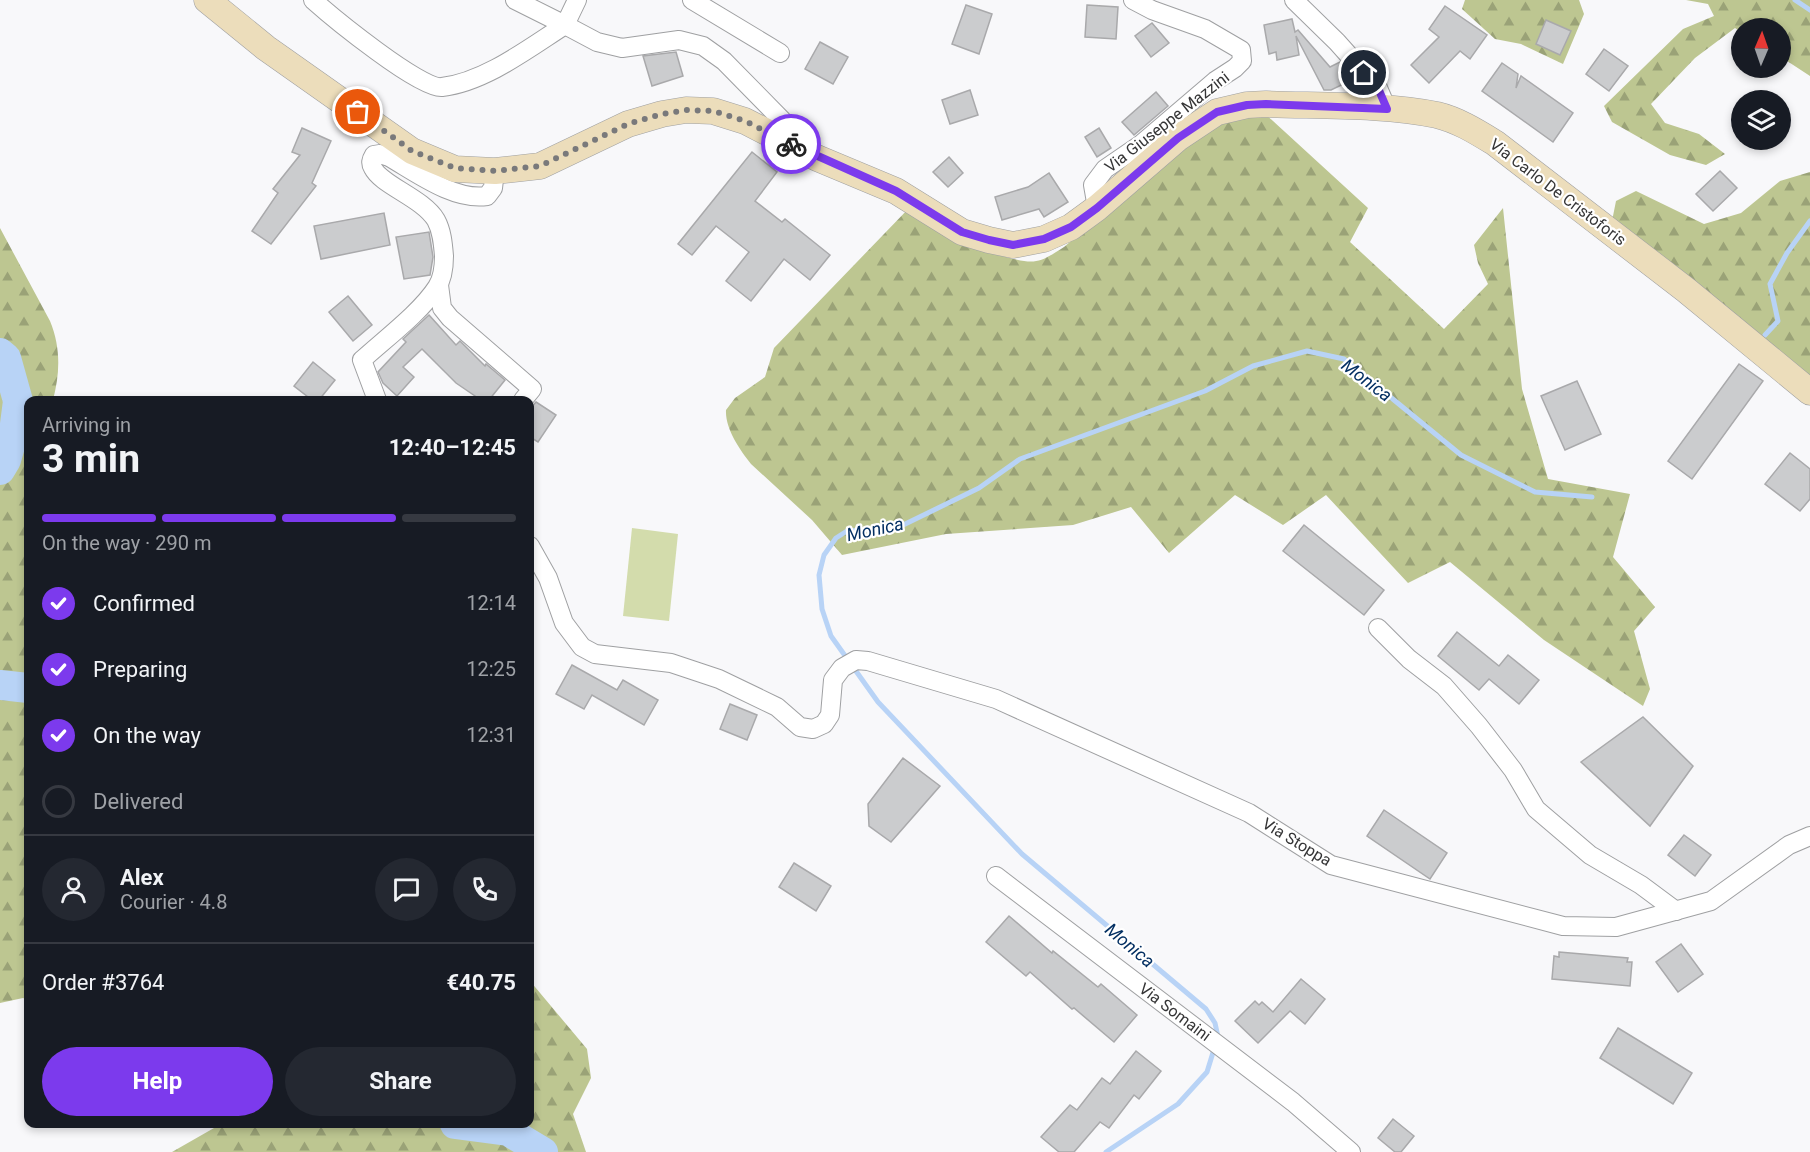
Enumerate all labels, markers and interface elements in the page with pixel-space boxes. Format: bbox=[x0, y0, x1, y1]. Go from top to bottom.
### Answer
north arrow bbox=[1731, 18, 1791, 78]
map controls bbox=[1731, 18, 1791, 150]
pin bbox=[1338, 47, 1389, 98]
icon: home bbox=[1347, 56, 1380, 89]
street label: Via Giuseppe Mazzini bbox=[1101, 68, 1233, 176]
pin bbox=[332, 86, 383, 137]
button: layers bbox=[1731, 90, 1791, 150]
icon: bag bbox=[341, 95, 374, 128]
courier bbox=[761, 114, 821, 174]
icon: bike bbox=[775, 128, 808, 161]
street label: Via Carlo De Cristoforis bbox=[1486, 135, 1630, 249]
water label: Monica bbox=[1338, 354, 1396, 406]
text: Arriving in bbox=[42, 413, 131, 437]
text: 12:40–12:45 bbox=[389, 435, 516, 460]
text: 3 min bbox=[42, 436, 140, 482]
water label: Monica bbox=[845, 513, 905, 545]
text: On the way · 290 m bbox=[42, 531, 211, 555]
icon: check bbox=[42, 587, 75, 620]
text: Confirmed bbox=[93, 591, 195, 616]
text: 12:14 bbox=[466, 591, 516, 615]
icon: check bbox=[42, 653, 75, 686]
text: Preparing bbox=[93, 657, 187, 682]
text: 12:25 bbox=[466, 657, 516, 681]
icon: check bbox=[42, 719, 75, 752]
text: On the way bbox=[93, 723, 201, 748]
text: 12:31 bbox=[466, 723, 516, 747]
text: Delivered bbox=[93, 789, 183, 814]
street label: Via Stoppa bbox=[1259, 814, 1335, 870]
button: person bbox=[42, 858, 105, 921]
button: chat bbox=[375, 858, 438, 921]
button: phone bbox=[453, 858, 516, 921]
text: Alex bbox=[120, 865, 164, 890]
text: Courier · 4.8 bbox=[120, 890, 227, 914]
water label: Monica bbox=[1101, 918, 1159, 972]
text: Order #3764 bbox=[42, 970, 164, 995]
text: €40.75 bbox=[447, 970, 516, 995]
street label: Via Somaini bbox=[1135, 979, 1215, 1045]
button: Help bbox=[42, 1047, 273, 1116]
button: Share bbox=[285, 1047, 516, 1116]

